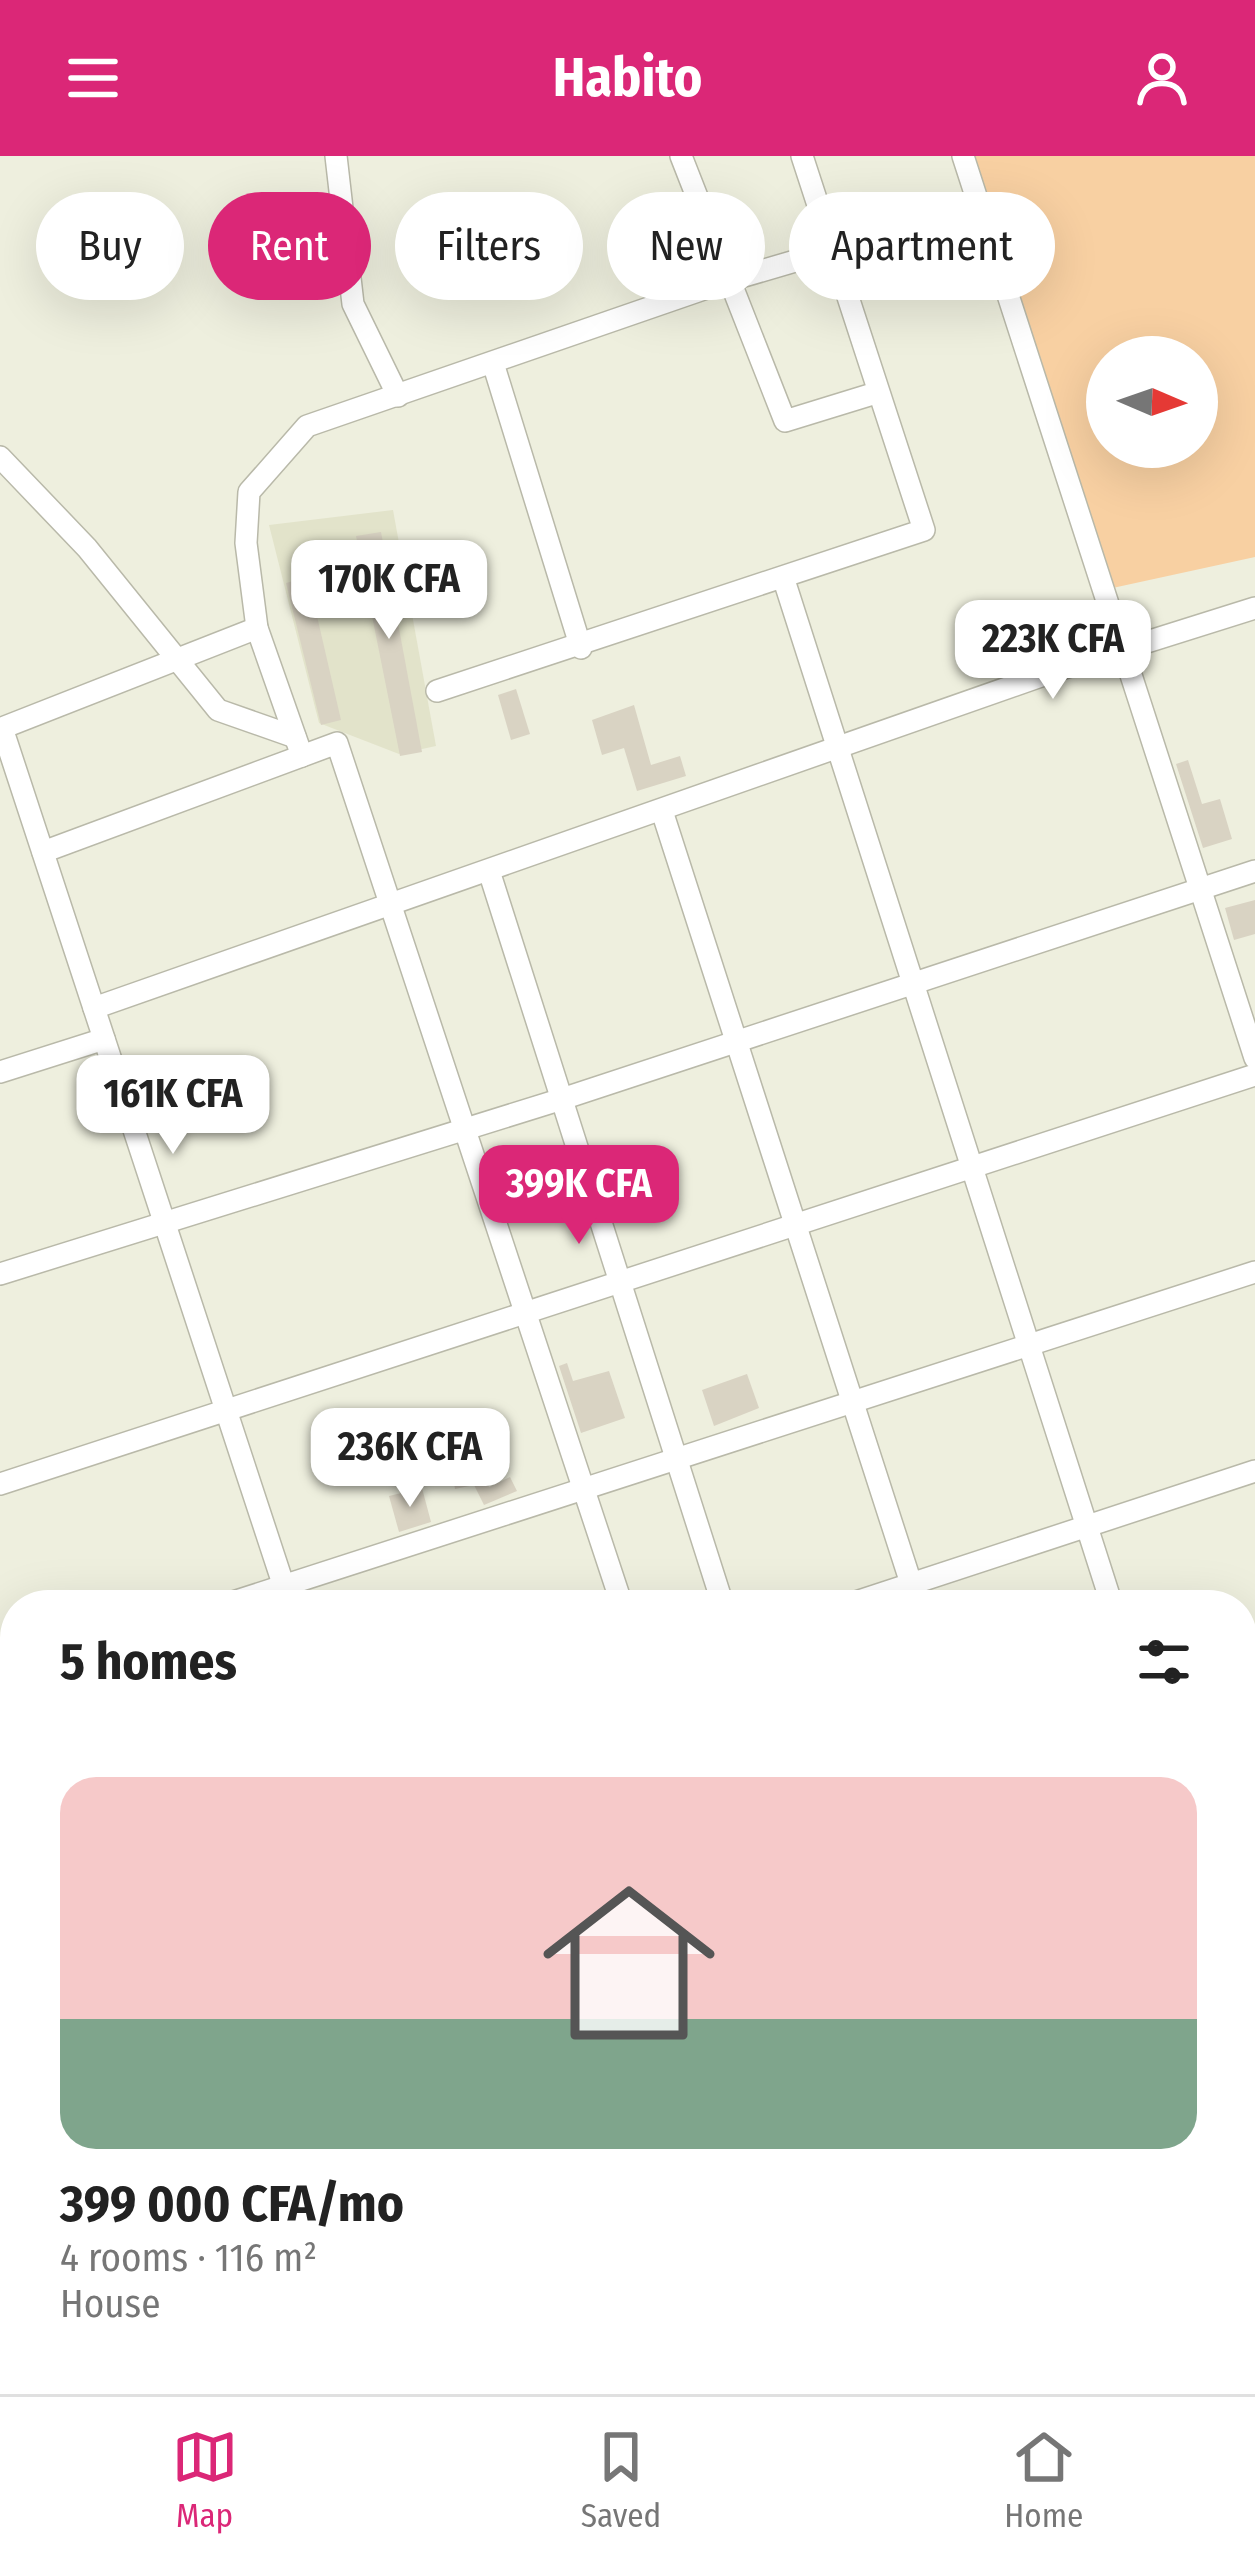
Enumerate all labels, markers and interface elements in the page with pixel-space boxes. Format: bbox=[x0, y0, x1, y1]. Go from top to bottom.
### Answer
icon: menu bbox=[60, 45, 126, 111]
icon: person bbox=[1129, 45, 1195, 111]
text: Habito bbox=[553, 46, 702, 110]
chip: Buy bbox=[36, 192, 184, 300]
chip: Rent bbox=[208, 192, 371, 300]
chip: Filters bbox=[395, 192, 583, 300]
chip: New bbox=[607, 192, 765, 300]
chip: Apartment bbox=[789, 192, 1055, 300]
north arrow bbox=[1086, 336, 1218, 468]
map controls bbox=[1086, 336, 1218, 468]
pin: 170K CFA bbox=[265, 540, 513, 642]
text: 170K CFA bbox=[318, 556, 460, 602]
pin: 223K CFA bbox=[929, 600, 1177, 702]
text: 223K CFA bbox=[982, 616, 1124, 662]
pin: 161K CFA bbox=[49, 1055, 297, 1157]
text: 161K CFA bbox=[103, 1071, 243, 1117]
pin: 399K CFA bbox=[455, 1145, 703, 1247]
text: 399K CFA bbox=[506, 1161, 652, 1207]
pin: 236K CFA bbox=[286, 1408, 534, 1510]
text: 236K CFA bbox=[338, 1424, 482, 1470]
icon: filters bbox=[1131, 1629, 1197, 1695]
text: 5 homes bbox=[60, 1631, 237, 1693]
icon: home bbox=[521, 1855, 737, 2071]
text: 399 000 CFA/mo bbox=[60, 2173, 404, 2235]
text: 4 rooms · 116 m² bbox=[60, 2235, 317, 2281]
text: House bbox=[60, 2281, 160, 2327]
tab: Map bbox=[172, 2424, 238, 2536]
tab: Saved bbox=[581, 2424, 661, 2536]
tab: Home bbox=[1004, 2424, 1083, 2536]

